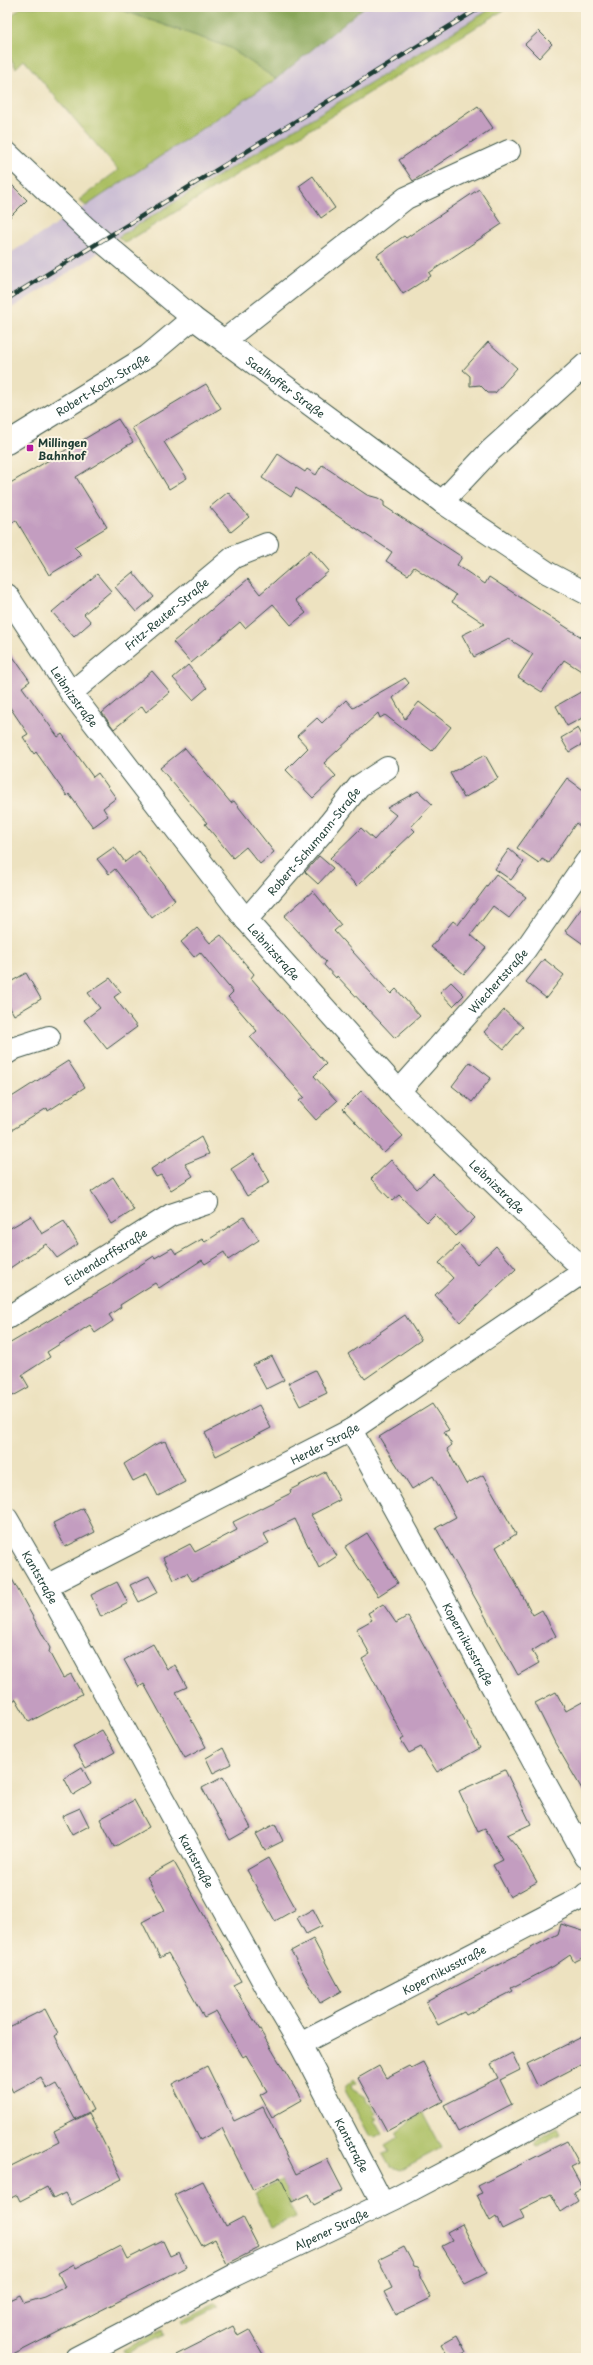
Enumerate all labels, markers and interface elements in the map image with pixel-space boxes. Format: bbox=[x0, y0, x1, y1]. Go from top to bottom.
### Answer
street label: Robert-Koch-Straße bbox=[52, 349, 153, 420]
street label: Saalhoffer Straße bbox=[242, 351, 329, 422]
place label: Millingen Bahnhof bbox=[38, 434, 87, 464]
marker: Millingen Bahnhof bbox=[25, 443, 35, 453]
street label: Fritz-Reuter-Straße bbox=[120, 573, 212, 654]
street label: Leibnizstraße bbox=[47, 663, 103, 730]
street label: Robert-Schumann-Straße bbox=[263, 783, 364, 899]
street label: Leibnizstraße bbox=[244, 919, 304, 984]
street label: Wiechertstraße bbox=[464, 944, 531, 1017]
street label: Leibnizstraße bbox=[466, 1155, 529, 1217]
street label: Eichendorffstraße bbox=[60, 1224, 150, 1289]
street label: Herder Straße bbox=[287, 1418, 363, 1468]
street label: Kantstraße bbox=[19, 1547, 63, 1607]
street label: Kopernikusstraße bbox=[439, 1599, 499, 1689]
street label: Kantstraße bbox=[175, 1831, 219, 1891]
street label: Kopernikusstraße bbox=[399, 1940, 489, 1998]
street label: Kantstraße bbox=[331, 2115, 374, 2175]
street label: Alpener Straße bbox=[291, 2204, 371, 2254]

